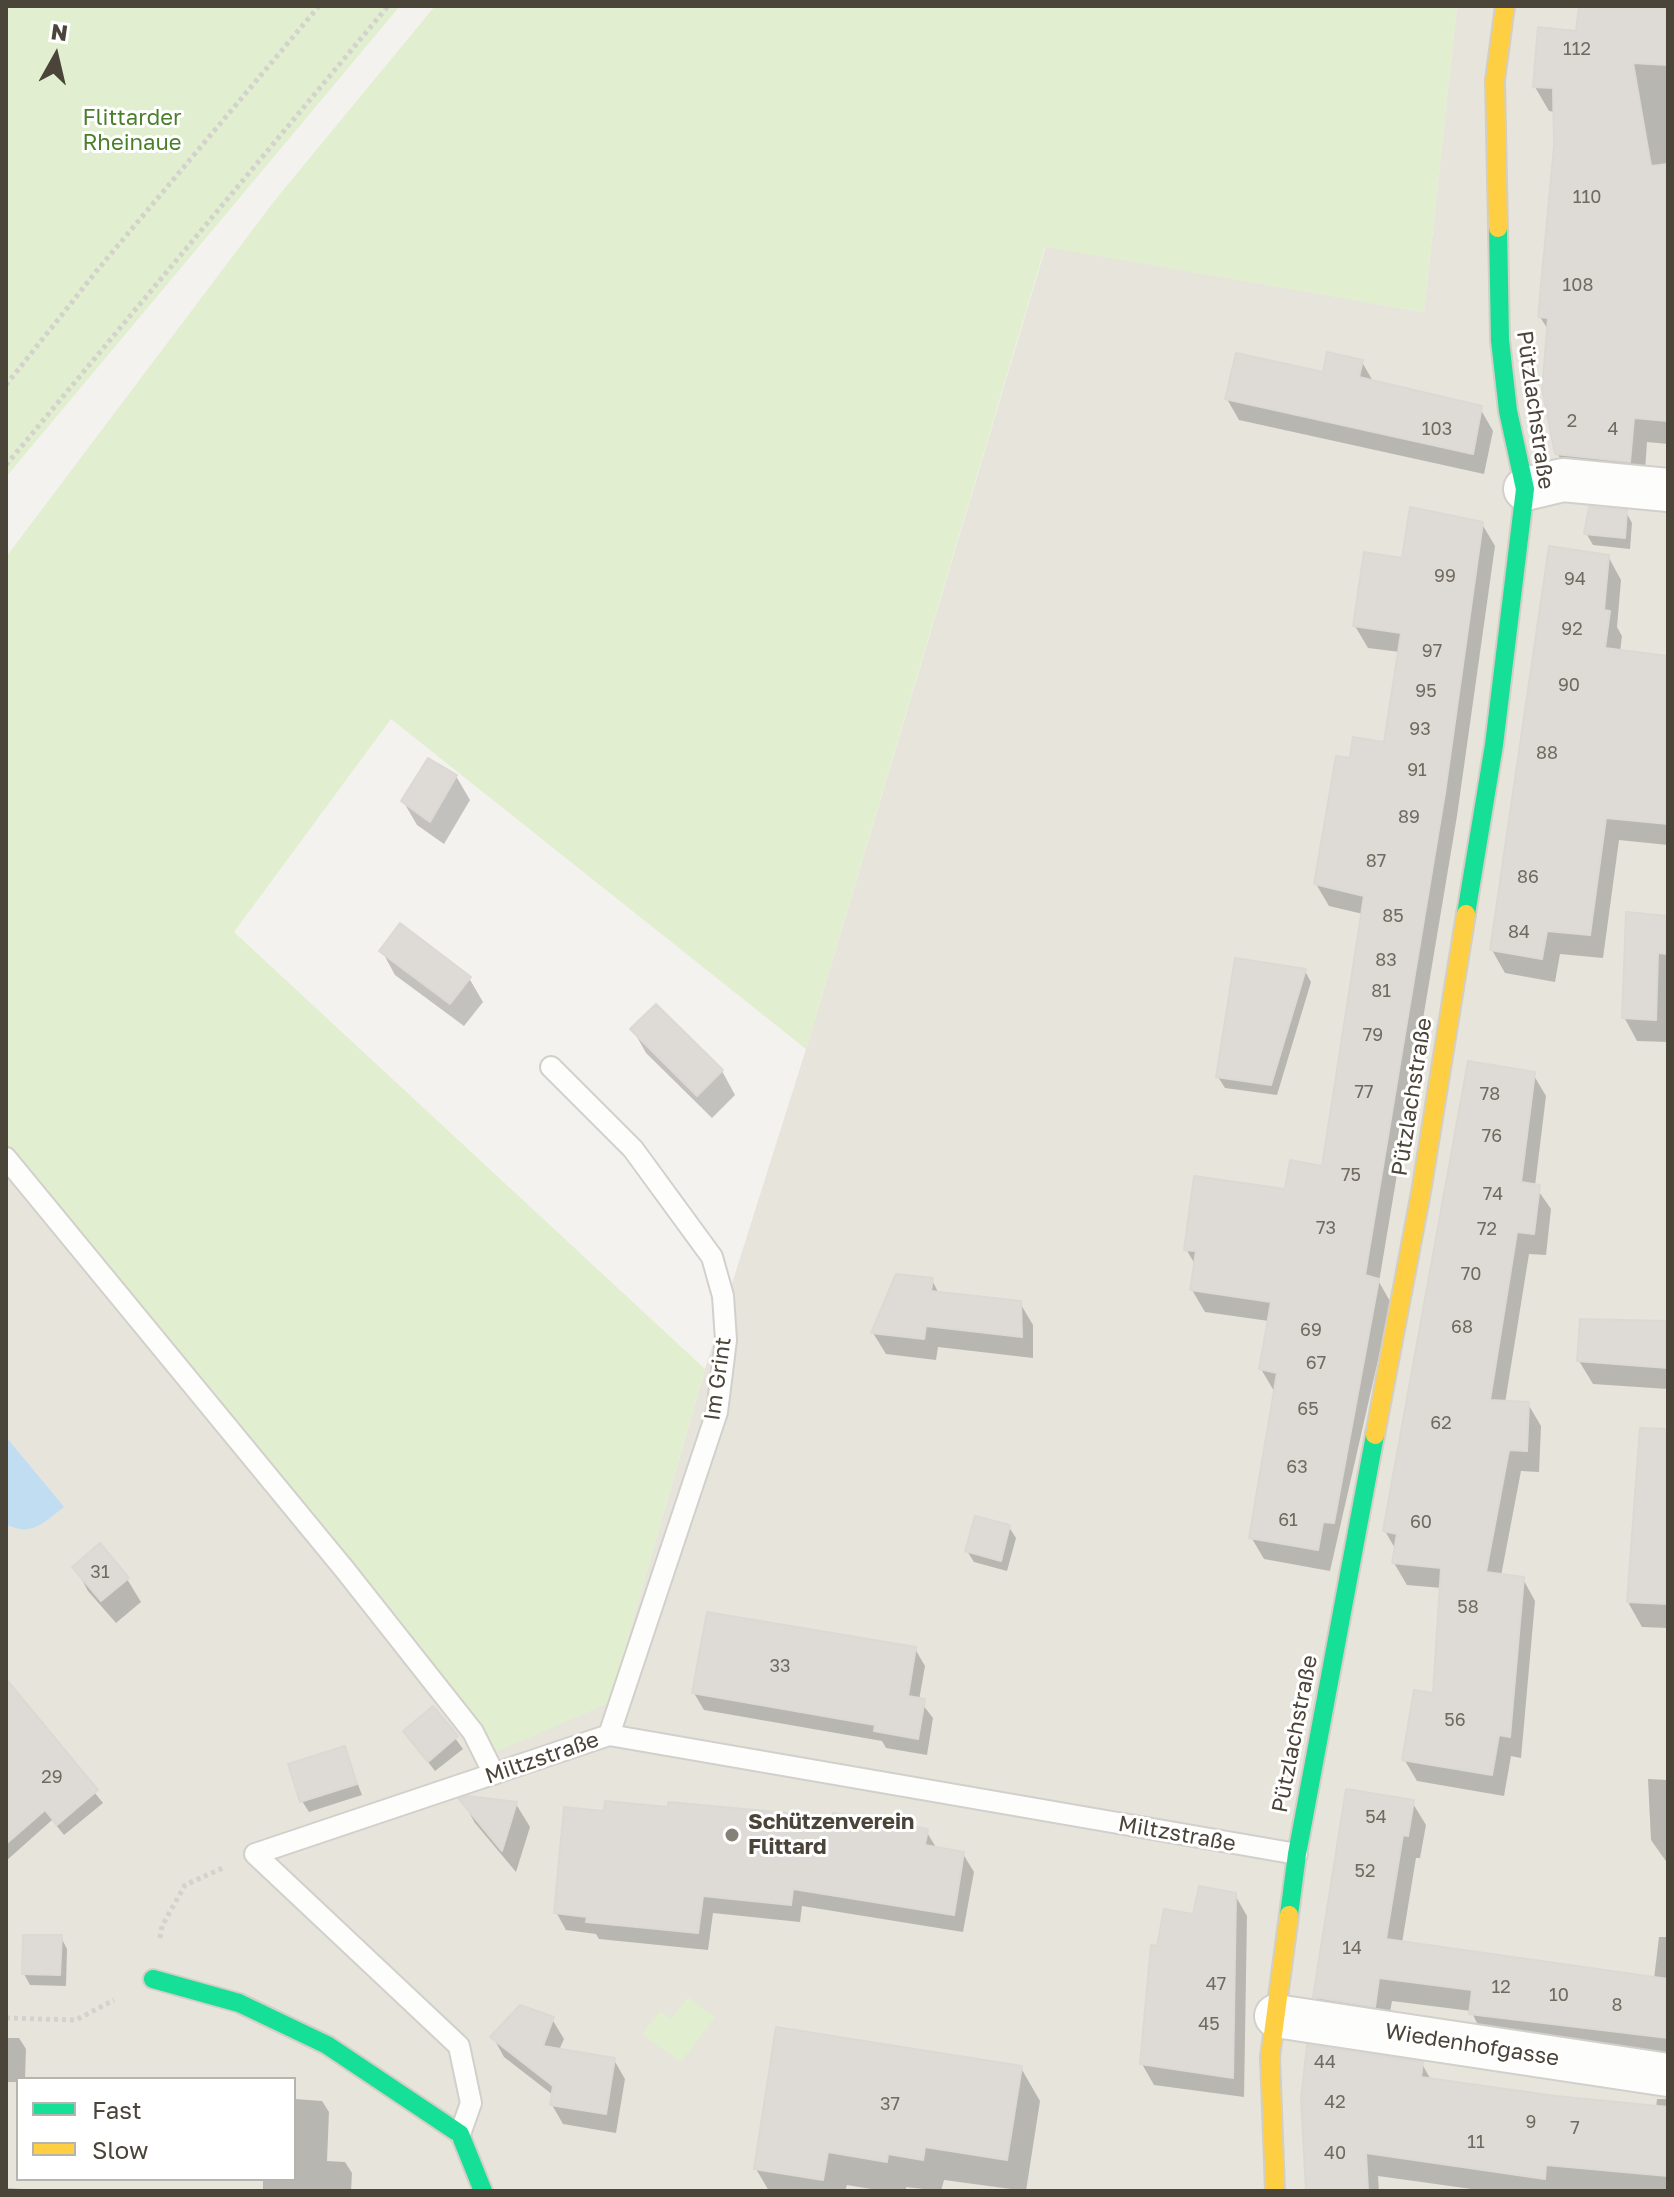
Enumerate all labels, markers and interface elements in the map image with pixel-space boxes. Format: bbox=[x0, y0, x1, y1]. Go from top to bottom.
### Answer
north arrow bbox=[16, 16, 96, 96]
text: N bbox=[49, 17, 70, 46]
house number: 112 bbox=[1563, 38, 1591, 60]
park label: Flittarder Rheinaue bbox=[82, 105, 182, 156]
house number: 110 bbox=[1573, 186, 1601, 208]
house number: 108 bbox=[1563, 274, 1593, 296]
street label: Pützlachstraße bbox=[1511, 329, 1559, 491]
house number: 2 bbox=[1567, 410, 1577, 432]
house number: 103 bbox=[1422, 418, 1452, 440]
house number: 4 bbox=[1608, 418, 1618, 440]
house number: 99 bbox=[1434, 565, 1456, 587]
house number: 94 bbox=[1564, 568, 1586, 590]
house number: 92 bbox=[1561, 618, 1583, 640]
house number: 97 bbox=[1422, 640, 1442, 662]
house number: 90 bbox=[1558, 674, 1580, 696]
house number: 95 bbox=[1415, 680, 1437, 702]
house number: 93 bbox=[1409, 718, 1431, 740]
house number: 88 bbox=[1536, 742, 1558, 764]
house number: 91 bbox=[1407, 759, 1427, 781]
house number: 89 bbox=[1398, 806, 1420, 828]
house number: 87 bbox=[1366, 850, 1386, 872]
house number: 86 bbox=[1517, 866, 1539, 888]
house number: 85 bbox=[1382, 905, 1404, 927]
house number: 84 bbox=[1508, 921, 1530, 943]
house number: 83 bbox=[1375, 949, 1397, 971]
house number: 81 bbox=[1371, 980, 1391, 1002]
street label: Pützlachstraße bbox=[1386, 1016, 1438, 1178]
house number: 79 bbox=[1363, 1024, 1383, 1046]
house number: 77 bbox=[1354, 1081, 1374, 1103]
house number: 78 bbox=[1480, 1083, 1500, 1105]
house number: 76 bbox=[1482, 1125, 1502, 1147]
house number: 75 bbox=[1341, 1164, 1361, 1186]
house number: 74 bbox=[1483, 1183, 1503, 1205]
house number: 73 bbox=[1316, 1217, 1336, 1239]
house number: 72 bbox=[1477, 1218, 1497, 1240]
house number: 70 bbox=[1461, 1263, 1481, 1285]
house number: 68 bbox=[1451, 1316, 1473, 1338]
house number: 69 bbox=[1300, 1319, 1322, 1341]
street label: Im Grint bbox=[699, 1336, 737, 1422]
house number: 67 bbox=[1306, 1352, 1326, 1374]
house number: 65 bbox=[1297, 1398, 1319, 1420]
house number: 62 bbox=[1430, 1412, 1452, 1434]
house number: 63 bbox=[1286, 1456, 1308, 1478]
house number: 61 bbox=[1278, 1509, 1298, 1531]
house number: 60 bbox=[1410, 1511, 1432, 1533]
house number: 31 bbox=[90, 1561, 110, 1583]
house number: 58 bbox=[1457, 1596, 1479, 1618]
street label: Pützlachstraße bbox=[1267, 1653, 1323, 1815]
house number: 33 bbox=[769, 1655, 791, 1677]
house number: 56 bbox=[1444, 1709, 1466, 1731]
street label: Miltzstraße bbox=[482, 1726, 602, 1790]
house number: 29 bbox=[41, 1766, 63, 1788]
house number: 54 bbox=[1365, 1806, 1387, 1828]
place label: Schützenverein Flittard bbox=[748, 1809, 914, 1860]
street label: Miltzstraße bbox=[1116, 1811, 1238, 1857]
marker: Schützenverein Flittard bbox=[723, 1826, 741, 1844]
house number: 52 bbox=[1355, 1860, 1375, 1882]
house number: 14 bbox=[1342, 1937, 1362, 1959]
house number: 47 bbox=[1206, 1973, 1226, 1995]
house number: 12 bbox=[1491, 1976, 1511, 1998]
house number: 10 bbox=[1549, 1984, 1569, 2006]
house number: 8 bbox=[1612, 1994, 1622, 2016]
house number: 45 bbox=[1198, 2013, 1220, 2035]
street label: Wiedenhofgasse bbox=[1383, 2018, 1561, 2072]
house number: 44 bbox=[1314, 2051, 1336, 2073]
legend bbox=[16, 2077, 296, 2181]
house number: 42 bbox=[1324, 2091, 1346, 2113]
house number: 37 bbox=[880, 2093, 900, 2115]
text: Fast bbox=[92, 2095, 142, 2124]
house number: 9 bbox=[1526, 2111, 1536, 2133]
house number: 7 bbox=[1570, 2117, 1580, 2139]
house number: 11 bbox=[1467, 2131, 1485, 2153]
text: Slow bbox=[92, 2135, 148, 2164]
house number: 40 bbox=[1324, 2142, 1346, 2164]

